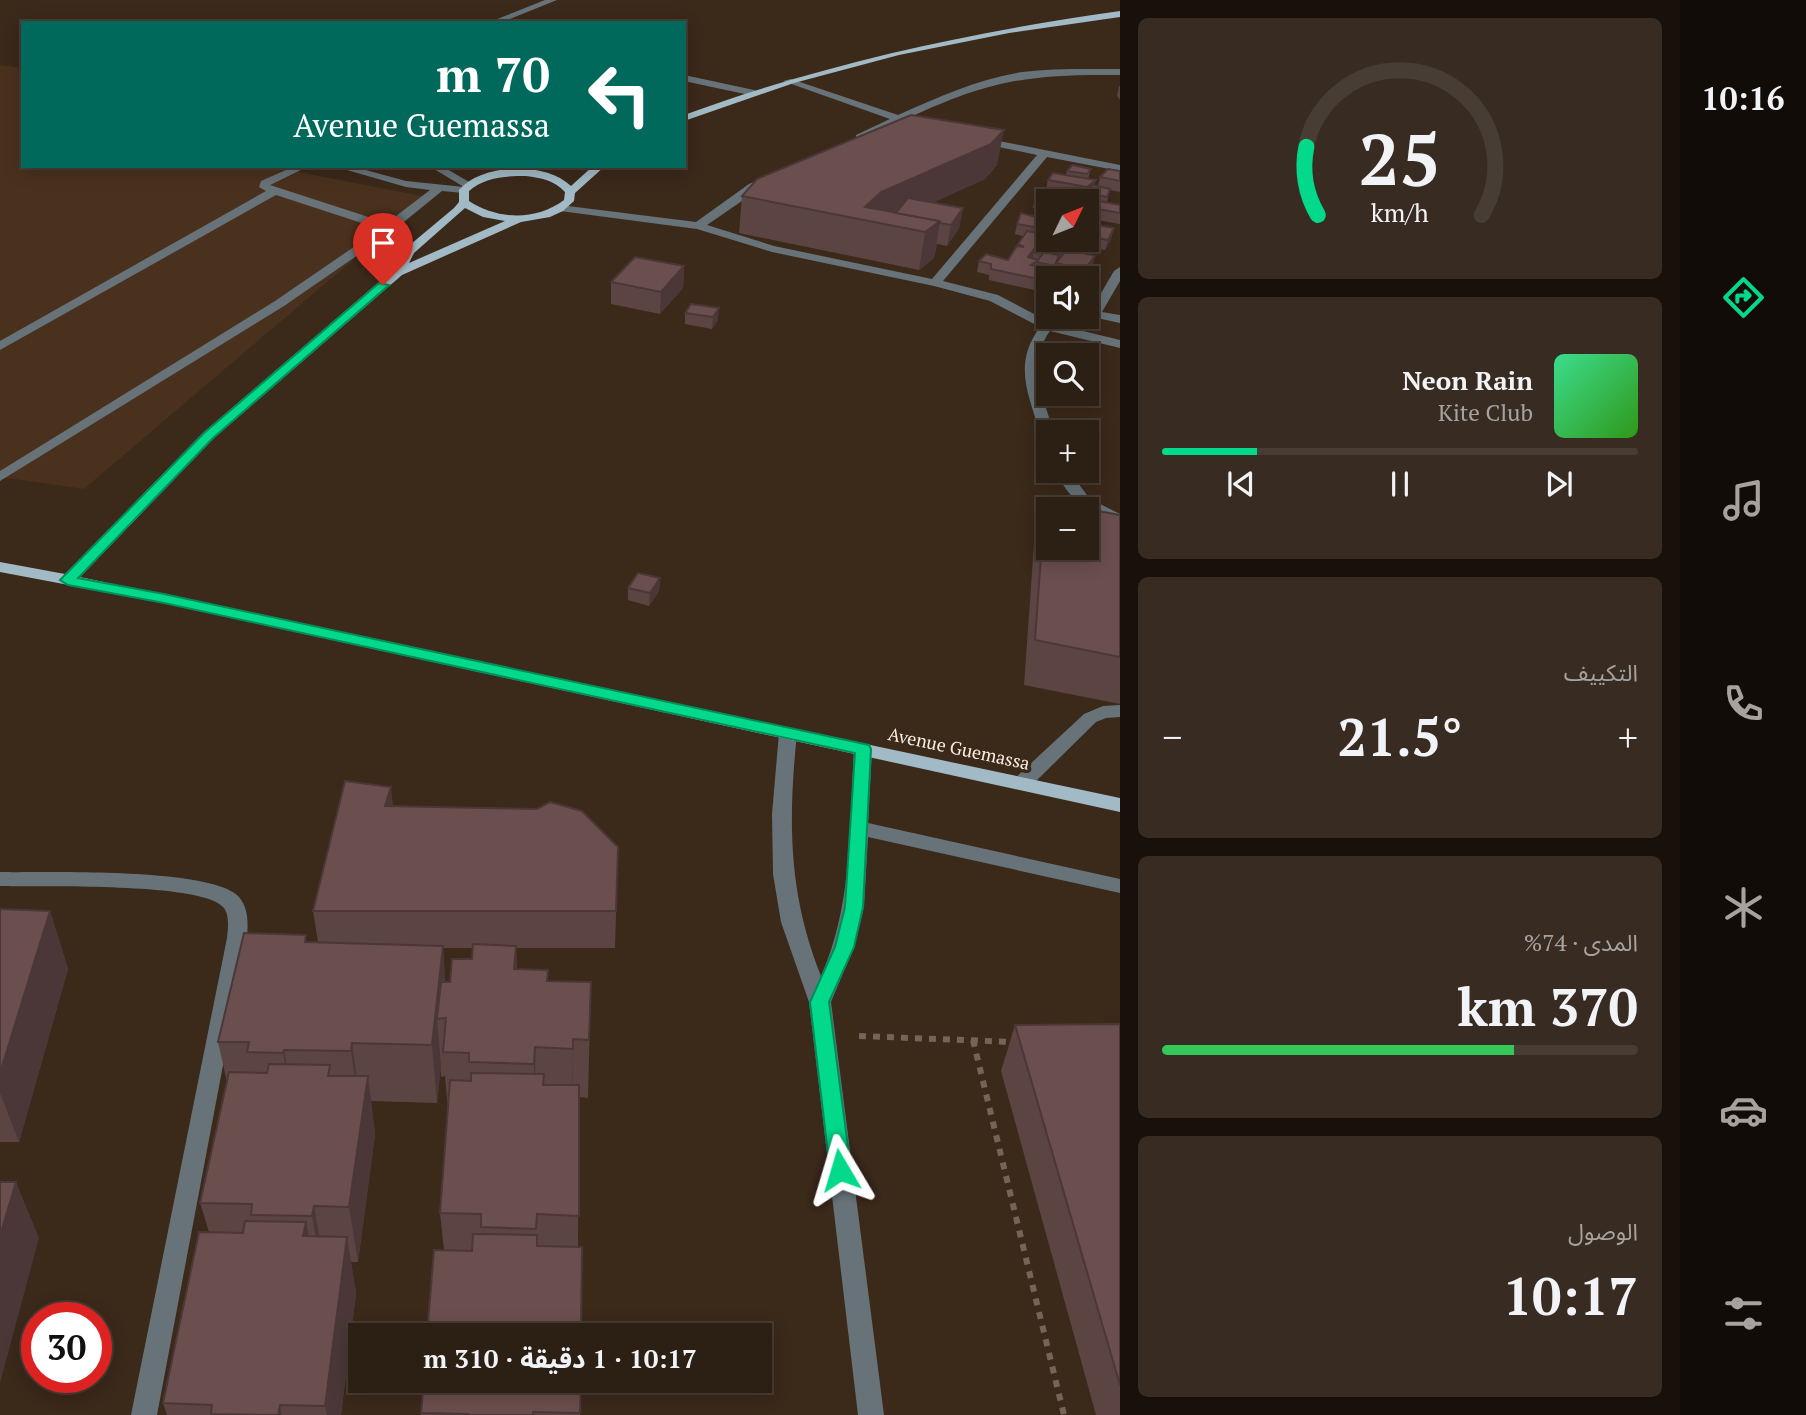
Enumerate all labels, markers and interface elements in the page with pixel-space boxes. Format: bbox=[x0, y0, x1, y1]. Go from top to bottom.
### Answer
text: 70 m bbox=[436, 41, 550, 106]
icon: left bbox=[574, 49, 665, 140]
text: 10:16 bbox=[1701, 77, 1785, 119]
text: Avenue Guemassa bbox=[293, 104, 550, 146]
text: 25 bbox=[1359, 109, 1441, 206]
north arrow bbox=[1036, 189, 1099, 252]
map controls bbox=[1036, 189, 1099, 560]
text: km/h bbox=[1371, 196, 1429, 229]
pin bbox=[353, 213, 413, 285]
icon: arrive bbox=[364, 224, 402, 262]
button: sound bbox=[1036, 266, 1099, 329]
icon: directions bbox=[1719, 273, 1768, 322]
button: search bbox=[1036, 343, 1099, 406]
text: Neon Rain bbox=[1402, 363, 1533, 397]
text: Kite Club bbox=[1438, 397, 1533, 428]
button: + bbox=[1036, 420, 1099, 483]
icon: previous bbox=[1222, 465, 1260, 503]
icon: pause bbox=[1381, 465, 1419, 503]
icon: next bbox=[1540, 465, 1578, 503]
icon: music bbox=[1719, 476, 1768, 525]
button: − bbox=[1036, 497, 1099, 560]
text: التكييف bbox=[1564, 657, 1638, 688]
icon: phone bbox=[1719, 679, 1768, 728]
text: 21.5° bbox=[1337, 702, 1463, 771]
text: − bbox=[1162, 712, 1182, 762]
text: + bbox=[1618, 712, 1638, 762]
street label: Avenue Guemassa bbox=[886, 721, 1032, 775]
icon: climate bbox=[1719, 883, 1768, 932]
text: المدى · 74% bbox=[1524, 927, 1638, 958]
text: 370 km bbox=[1457, 972, 1638, 1041]
icon: car bbox=[1719, 1086, 1768, 1135]
position arrow bbox=[803, 1133, 877, 1207]
text: الوصول bbox=[1568, 1216, 1638, 1247]
text: 10:17 bbox=[1503, 1261, 1638, 1330]
icon: filters bbox=[1719, 1289, 1768, 1338]
speed limit sign: 30 bbox=[21, 1302, 112, 1393]
text: 10:17 · 1 دقيقة · 310 m bbox=[423, 1341, 697, 1375]

